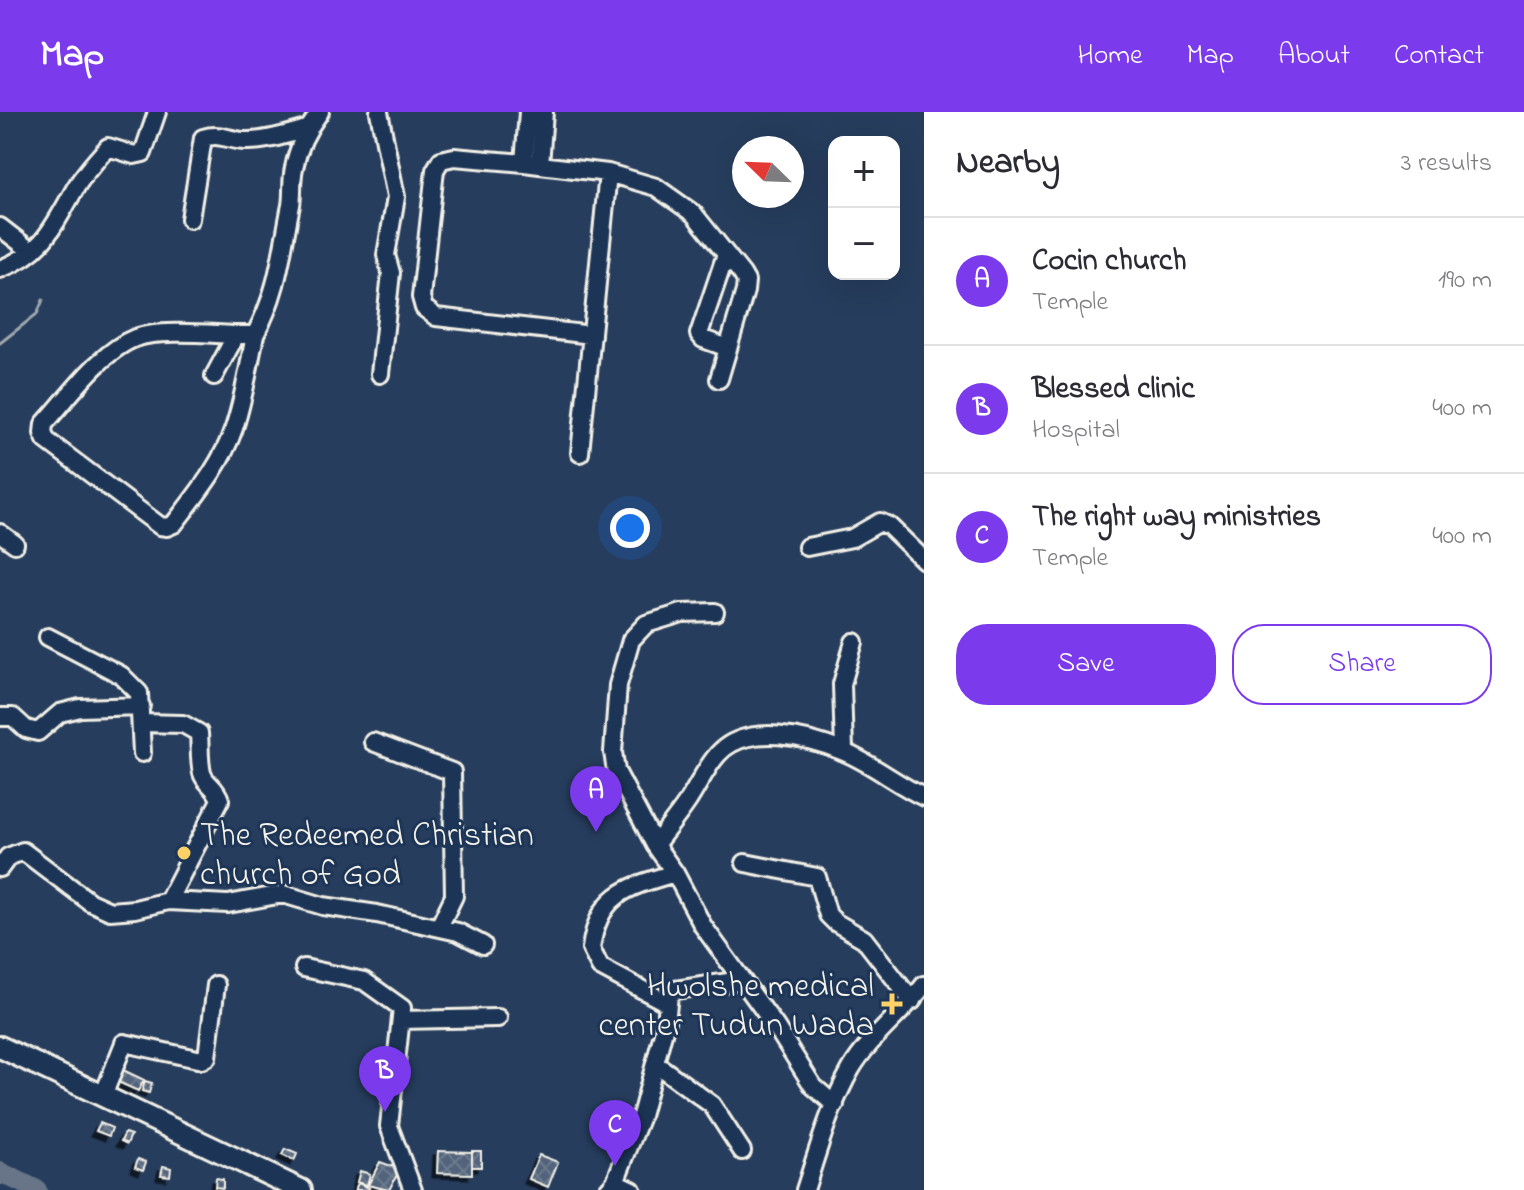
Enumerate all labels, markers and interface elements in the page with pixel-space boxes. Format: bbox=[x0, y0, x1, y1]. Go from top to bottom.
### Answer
text: Map bbox=[40, 28, 104, 84]
text: Home bbox=[1077, 36, 1143, 77]
text: Map bbox=[1187, 36, 1234, 77]
text: About bbox=[1278, 36, 1350, 77]
text: Contact bbox=[1394, 36, 1484, 77]
north arrow bbox=[732, 136, 804, 208]
map controls bbox=[828, 136, 900, 280]
button: + bbox=[828, 136, 900, 208]
text: Nearby bbox=[956, 139, 1060, 189]
text: 3 results bbox=[1401, 145, 1492, 183]
button: − bbox=[828, 208, 900, 280]
text: Cocin church bbox=[1032, 240, 1187, 284]
text: A bbox=[974, 262, 990, 300]
text: 190 m bbox=[1438, 262, 1492, 300]
text: Temple bbox=[1032, 284, 1108, 322]
text: Blessed clinic bbox=[1032, 368, 1194, 412]
text: B bbox=[973, 390, 991, 428]
text: 400 m bbox=[1432, 390, 1492, 428]
text: Hospital bbox=[1032, 412, 1120, 450]
text: The right way ministries bbox=[1032, 496, 1321, 540]
your location bbox=[610, 508, 650, 548]
text: C bbox=[975, 518, 989, 556]
text: 400 m bbox=[1432, 518, 1492, 556]
text: Temple bbox=[1032, 540, 1108, 578]
button: Save bbox=[956, 624, 1216, 705]
button: Share bbox=[1232, 624, 1492, 705]
pin: A bbox=[570, 766, 622, 832]
place label: The Redeemed Christian church of God bbox=[200, 812, 534, 901]
marker: The Redeemed Christian church of God bbox=[175, 844, 193, 862]
place label: Hwolshe medical center Tudun Wada bbox=[599, 963, 874, 1052]
marker: Hwolshe medical center Tudun Wada bbox=[881, 993, 903, 1015]
pin: B bbox=[359, 1046, 411, 1112]
pin: C bbox=[589, 1100, 641, 1166]

